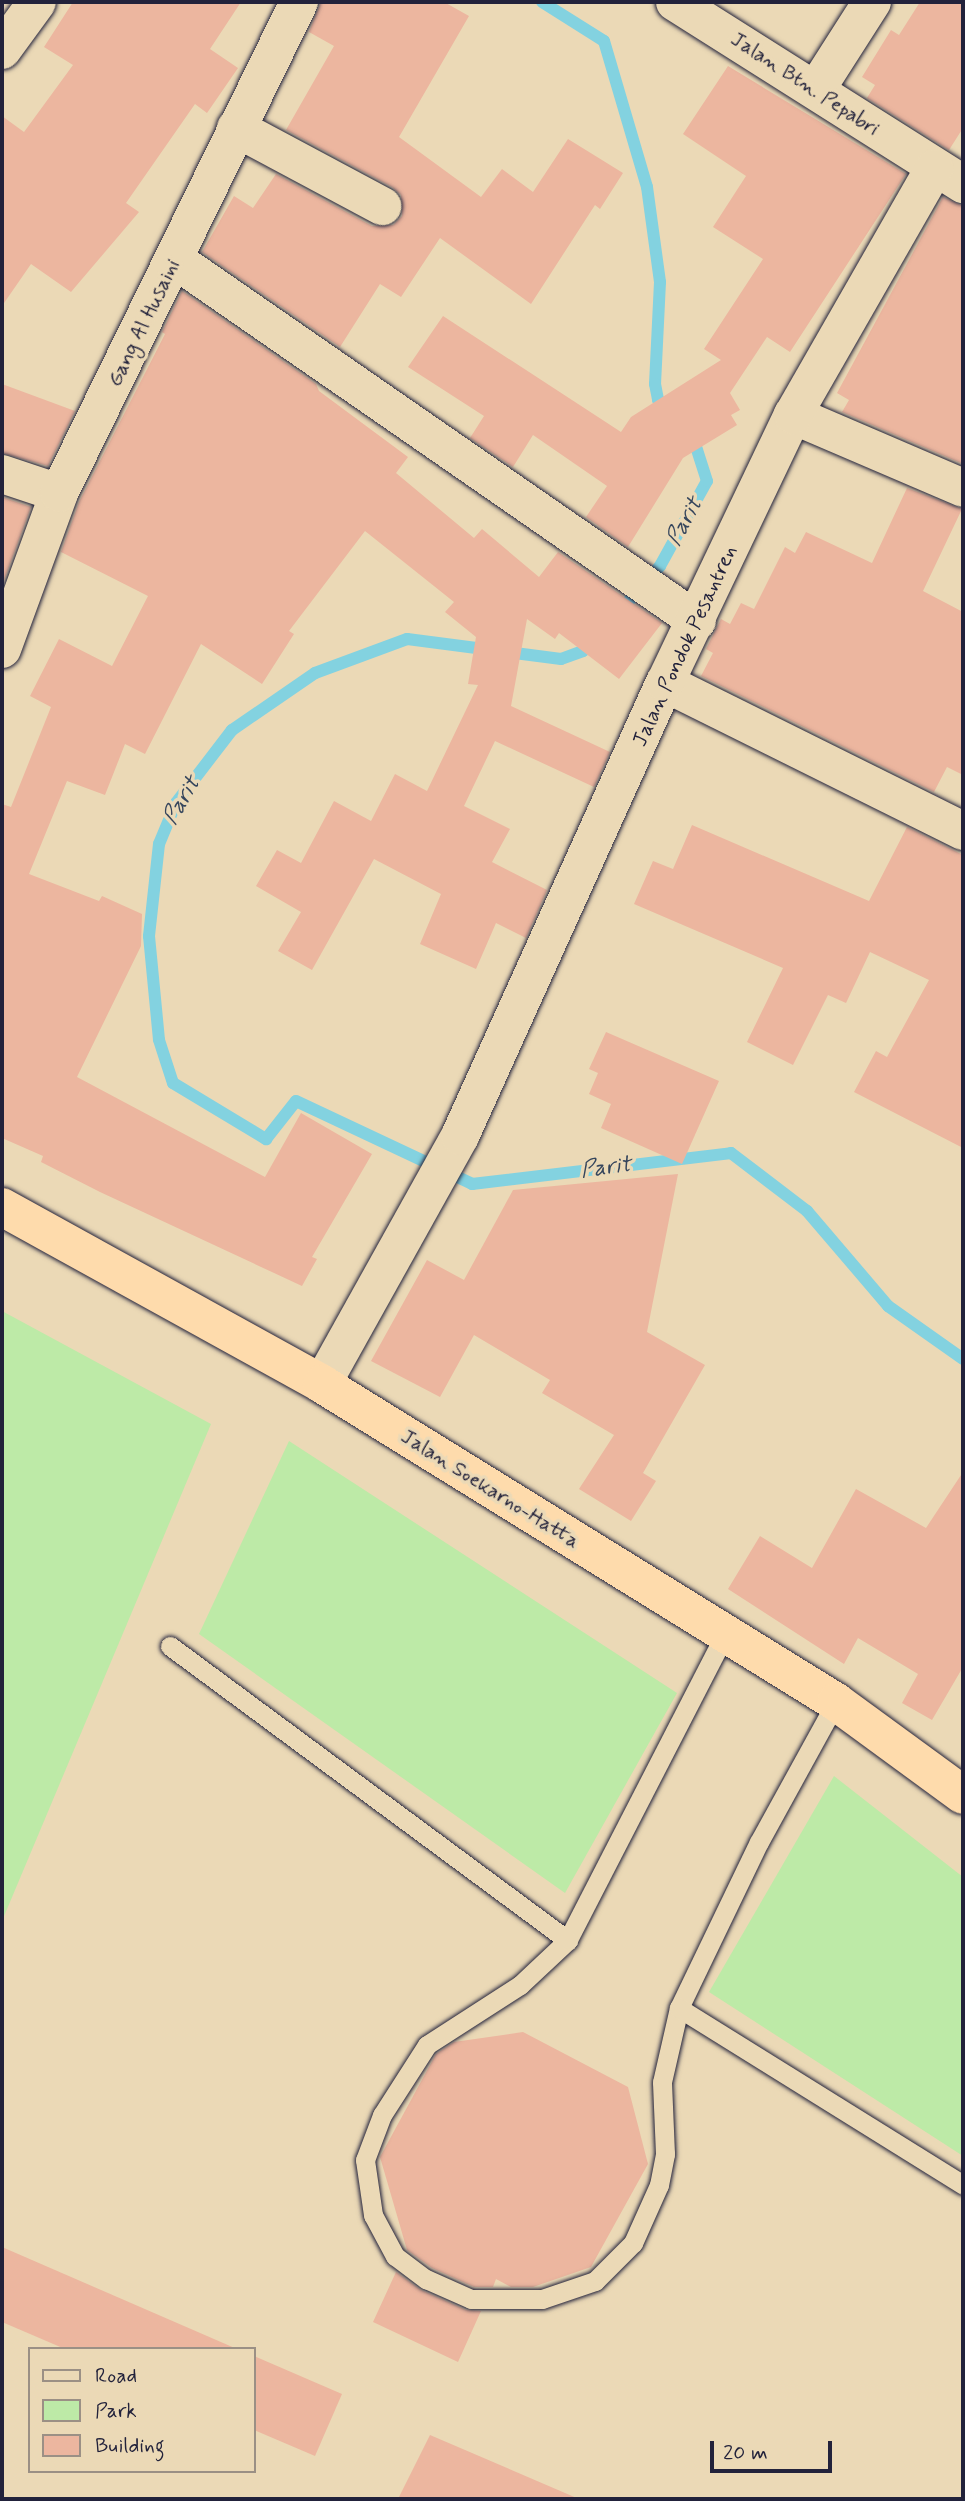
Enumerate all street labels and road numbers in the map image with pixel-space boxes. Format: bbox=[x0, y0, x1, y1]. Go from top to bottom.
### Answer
street label: Jalan Btn. Pepabri bbox=[726, 27, 884, 141]
street label: Gang Al Husaini bbox=[101, 252, 187, 394]
street label: Jalan Pondok Pesantren bbox=[625, 537, 745, 755]
street label: Jalan Soekarno-Hatta bbox=[395, 1423, 585, 1555]

